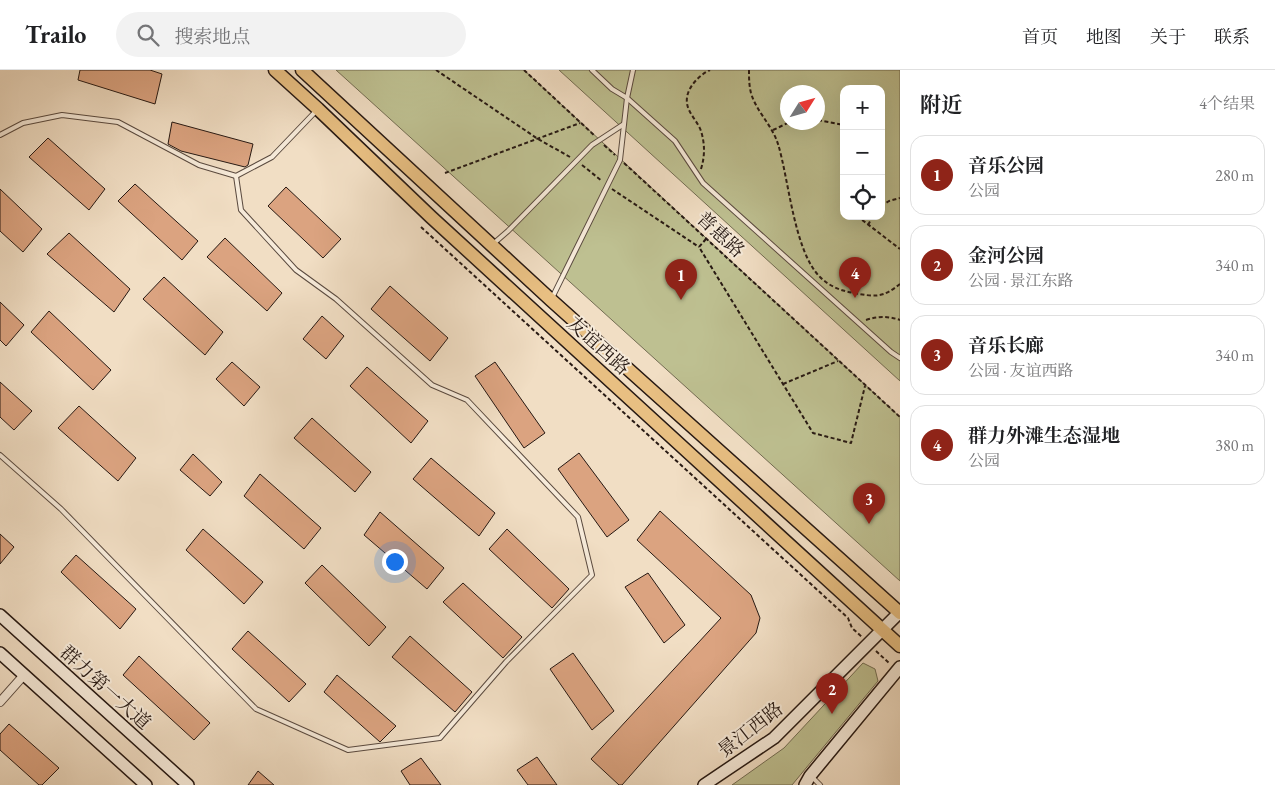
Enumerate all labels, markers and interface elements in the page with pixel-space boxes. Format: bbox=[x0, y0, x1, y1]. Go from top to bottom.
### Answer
search box bbox=[116, 12, 466, 57]
text: Trailo bbox=[25, 19, 86, 50]
icon: search bbox=[134, 21, 162, 49]
text: 搜索地点 bbox=[174, 24, 250, 49]
text: 首页 bbox=[1022, 25, 1058, 48]
text: 地图 bbox=[1086, 25, 1122, 48]
text: 关于 bbox=[1150, 25, 1186, 48]
text: 联系 bbox=[1214, 25, 1250, 48]
north arrow bbox=[780, 85, 825, 130]
map controls bbox=[840, 85, 885, 220]
button: + bbox=[840, 85, 885, 130]
text: 附近 bbox=[920, 91, 962, 118]
text: 4个结果 bbox=[1199, 93, 1255, 114]
button: − bbox=[840, 130, 885, 175]
text: 音乐公园 bbox=[968, 153, 1044, 178]
text: 1 bbox=[933, 165, 941, 186]
text: 280 m bbox=[1215, 165, 1254, 186]
button: locate bbox=[840, 175, 885, 220]
text: 公园 bbox=[968, 180, 1000, 201]
street label: 普惠路 bbox=[691, 206, 750, 263]
text: 金河公园 bbox=[968, 243, 1044, 268]
text: 2 bbox=[933, 255, 941, 276]
text: 340 m bbox=[1215, 255, 1254, 276]
pin: 4 bbox=[839, 257, 871, 298]
pin: 1 bbox=[665, 259, 697, 300]
text: 公园 · 景江东路 bbox=[968, 270, 1074, 291]
street label: 友谊西路 bbox=[562, 311, 635, 380]
text: 音乐长廊 bbox=[968, 333, 1044, 358]
text: 3 bbox=[933, 345, 941, 366]
text: 340 m bbox=[1215, 345, 1254, 366]
text: 公园 · 友谊西路 bbox=[968, 360, 1074, 381]
text: 群力外滩生态湿地 bbox=[968, 423, 1120, 448]
text: 4 bbox=[933, 435, 941, 456]
text: 380 m bbox=[1215, 435, 1254, 456]
text: 公园 bbox=[968, 450, 1000, 471]
pin: 3 bbox=[853, 483, 885, 524]
your location bbox=[382, 549, 408, 575]
street label: 群力第一大道 bbox=[55, 640, 156, 735]
pin: 2 bbox=[816, 673, 848, 714]
street label: 景江西路 bbox=[713, 696, 788, 763]

